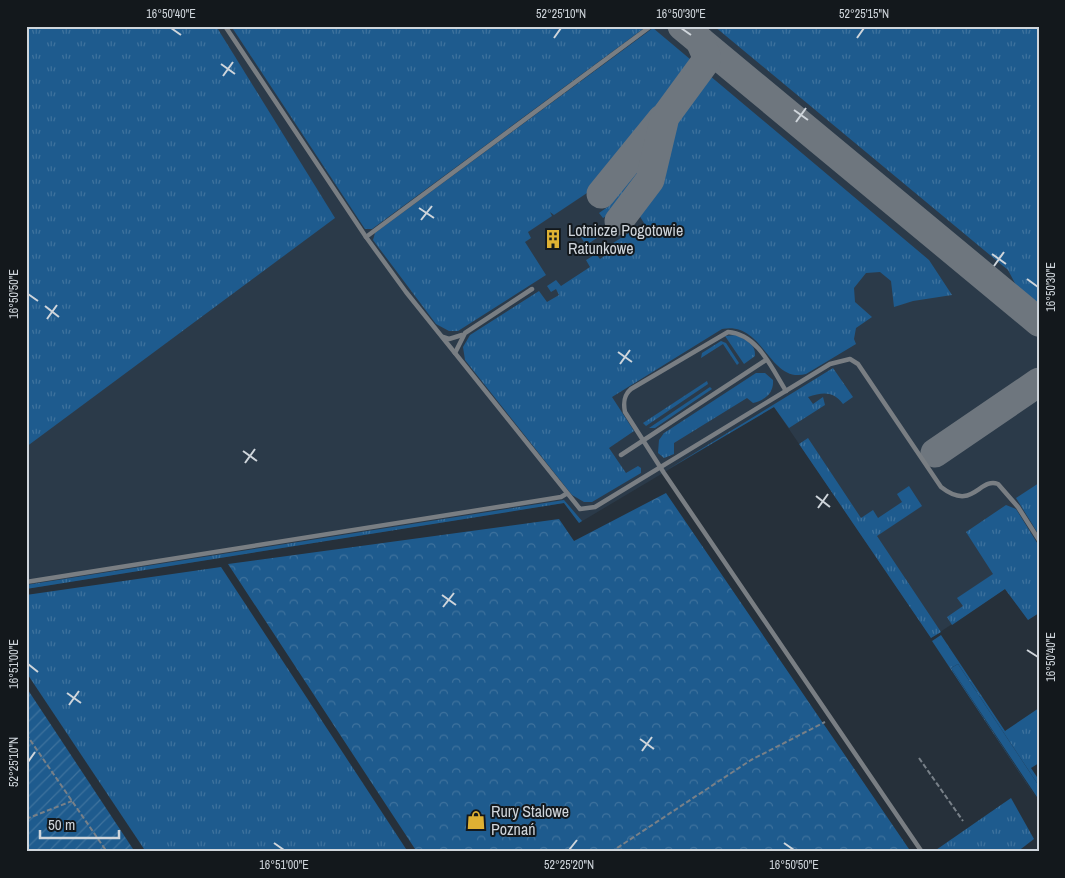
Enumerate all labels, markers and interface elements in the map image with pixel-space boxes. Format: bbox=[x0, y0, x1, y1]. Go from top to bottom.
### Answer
text: 16°50'40"E bbox=[146, 6, 196, 22]
text: 52°25'10"N bbox=[536, 6, 586, 22]
text: 16°50'30"E bbox=[656, 6, 706, 22]
text: 52°25'15"N bbox=[839, 6, 889, 22]
place label: Lotnicze Pogotowie Ratunkowe bbox=[568, 219, 683, 259]
building icon: Lotnicze Pogotowie Ratunkowe bbox=[542, 228, 564, 250]
text: 16°50'30"E bbox=[1043, 262, 1059, 312]
text: 16°50'50"E bbox=[6, 269, 22, 319]
text: 16°50'40"E bbox=[1043, 632, 1059, 682]
text: 16°51'00"E bbox=[6, 639, 22, 689]
text: 52°25'10"N bbox=[6, 737, 22, 787]
place label: Rury Stalowe Poznań bbox=[491, 800, 569, 840]
scale bar bbox=[40, 808, 119, 840]
shop icon: Rury Stalowe Poznań bbox=[465, 809, 487, 831]
text: 50 m bbox=[48, 814, 75, 835]
text: 16°51'00"E bbox=[259, 857, 309, 873]
text: 52°25'20"N bbox=[544, 857, 594, 873]
text: 16°50'50"E bbox=[769, 857, 819, 873]

